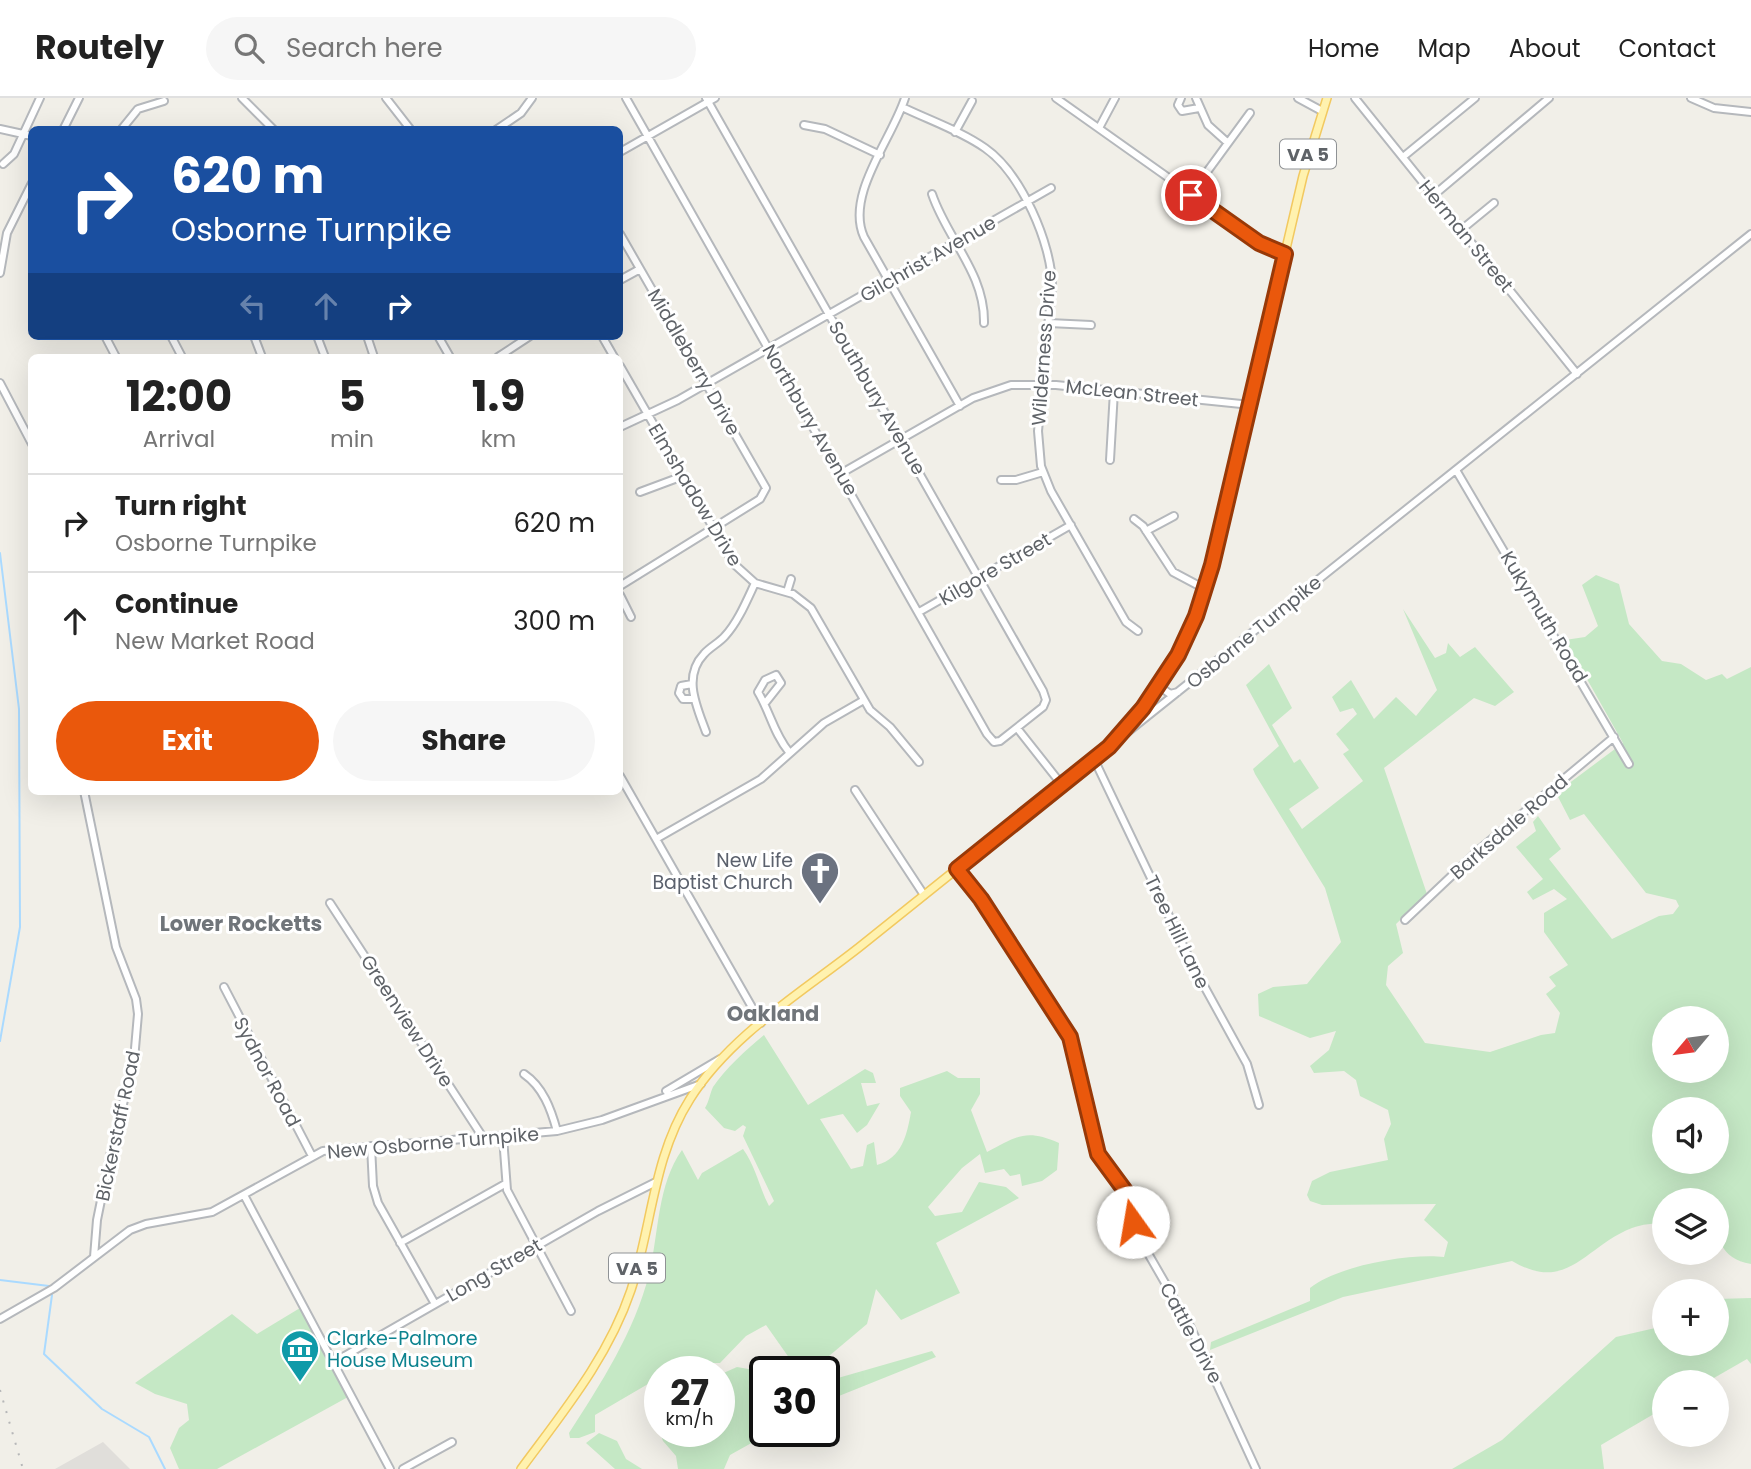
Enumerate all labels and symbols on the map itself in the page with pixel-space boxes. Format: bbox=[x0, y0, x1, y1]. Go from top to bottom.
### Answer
road number: VA 5 bbox=[1280, 140, 1336, 168]
pin bbox=[1161, 165, 1221, 225]
street label: Herman Street bbox=[1412, 174, 1520, 298]
street label: Gilchrist Avenue bbox=[855, 209, 1001, 309]
street label: Wilderness Drive bbox=[1025, 269, 1063, 427]
street label: Middleberry Drive bbox=[641, 284, 747, 440]
street label: Southbury Avenue bbox=[822, 316, 932, 480]
street label: Northbury Avenue bbox=[756, 339, 864, 501]
street label: McLean Street bbox=[1064, 373, 1200, 413]
street label: Elmshadow Drive bbox=[642, 419, 748, 571]
street label: Kilgore Street bbox=[934, 526, 1056, 612]
street label: Kukymuth Road bbox=[1494, 546, 1594, 688]
street label: Osborne Turnpike bbox=[1181, 569, 1327, 695]
street label: Barksdale Road bbox=[1444, 768, 1574, 886]
place label: New Life Baptist Church bbox=[652, 847, 793, 896]
church icon: New Life Baptist Church bbox=[799, 850, 841, 905]
street label: Tree Hill Lane bbox=[1138, 871, 1216, 993]
district label: Lower Rocketts bbox=[160, 909, 322, 938]
street label: Greenview Drive bbox=[354, 949, 460, 1093]
district label: Oakland bbox=[727, 999, 819, 1028]
north arrow bbox=[1652, 1006, 1729, 1083]
street label: Sydnor Road bbox=[227, 1012, 307, 1132]
street label: Bickerstaff Road bbox=[89, 1048, 147, 1204]
street label: New Osborne Turnpike bbox=[326, 1120, 540, 1166]
position arrow bbox=[1096, 1185, 1170, 1259]
street label: Long Street bbox=[441, 1232, 547, 1308]
road number: VA 5 bbox=[609, 1254, 665, 1282]
street label: Cattle Drive bbox=[1153, 1278, 1229, 1388]
place label: Clarke-Palmore House Museum bbox=[327, 1325, 477, 1374]
museum icon: Clarke-Palmore House Museum bbox=[279, 1328, 321, 1383]
speed limit sign: 30 bbox=[749, 1356, 840, 1447]

